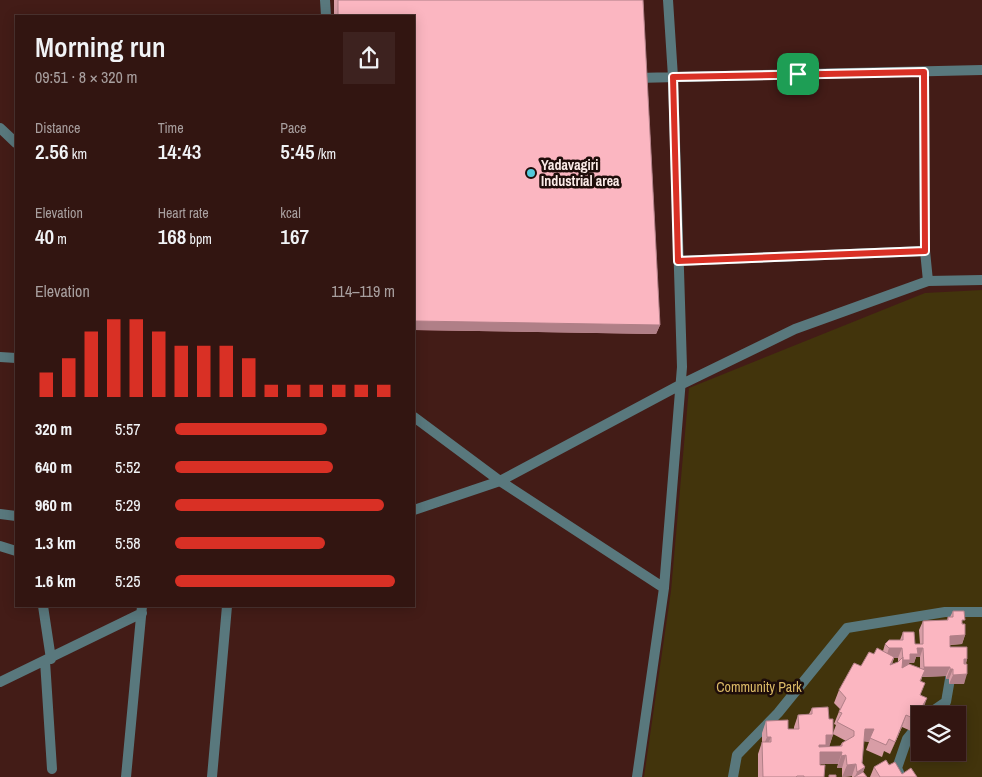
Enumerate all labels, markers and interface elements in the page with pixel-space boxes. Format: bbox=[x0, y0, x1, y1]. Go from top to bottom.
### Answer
text: Morning run bbox=[35, 28, 166, 66]
button: share bbox=[343, 32, 395, 84]
pin bbox=[777, 53, 819, 95]
icon: arrive bbox=[784, 60, 812, 88]
text: 09:51 · 8 × 320 m bbox=[35, 66, 138, 88]
text: Distance bbox=[35, 119, 80, 137]
text: Time bbox=[158, 119, 184, 137]
text: Pace bbox=[280, 119, 307, 137]
text: 2.56 bbox=[35, 137, 69, 166]
text: 14:43 bbox=[158, 137, 201, 166]
text: 5:45 bbox=[280, 137, 314, 166]
text: km bbox=[69, 145, 87, 163]
text: /km bbox=[314, 145, 336, 163]
place label: Yadavagiri Industrial area bbox=[541, 156, 620, 190]
marker: Yadavagiri Industrial area bbox=[525, 167, 537, 179]
text: Elevation bbox=[35, 204, 83, 222]
text: Heart rate bbox=[158, 204, 209, 222]
text: kcal bbox=[280, 204, 301, 222]
text: 40 bbox=[35, 222, 54, 251]
text: 168 bbox=[158, 222, 186, 251]
text: 167 bbox=[280, 222, 309, 251]
text: m bbox=[54, 230, 67, 248]
text: bpm bbox=[186, 230, 212, 248]
text: Elevation bbox=[35, 280, 90, 302]
text: 114–119 m bbox=[331, 280, 395, 302]
text: 320 m bbox=[35, 418, 72, 440]
text: 5:57 bbox=[115, 418, 141, 440]
text: 640 m bbox=[35, 456, 72, 478]
text: 5:52 bbox=[115, 456, 141, 478]
text: 960 m bbox=[35, 494, 72, 516]
text: 5:29 bbox=[115, 494, 141, 516]
text: 1.3 km bbox=[35, 532, 76, 554]
text: 5:58 bbox=[115, 532, 141, 554]
text: 1.6 km bbox=[35, 570, 76, 592]
text: 5:25 bbox=[115, 570, 141, 592]
park label: Community Park bbox=[716, 678, 802, 696]
map controls bbox=[911, 706, 966, 761]
button: layers bbox=[911, 706, 966, 761]

